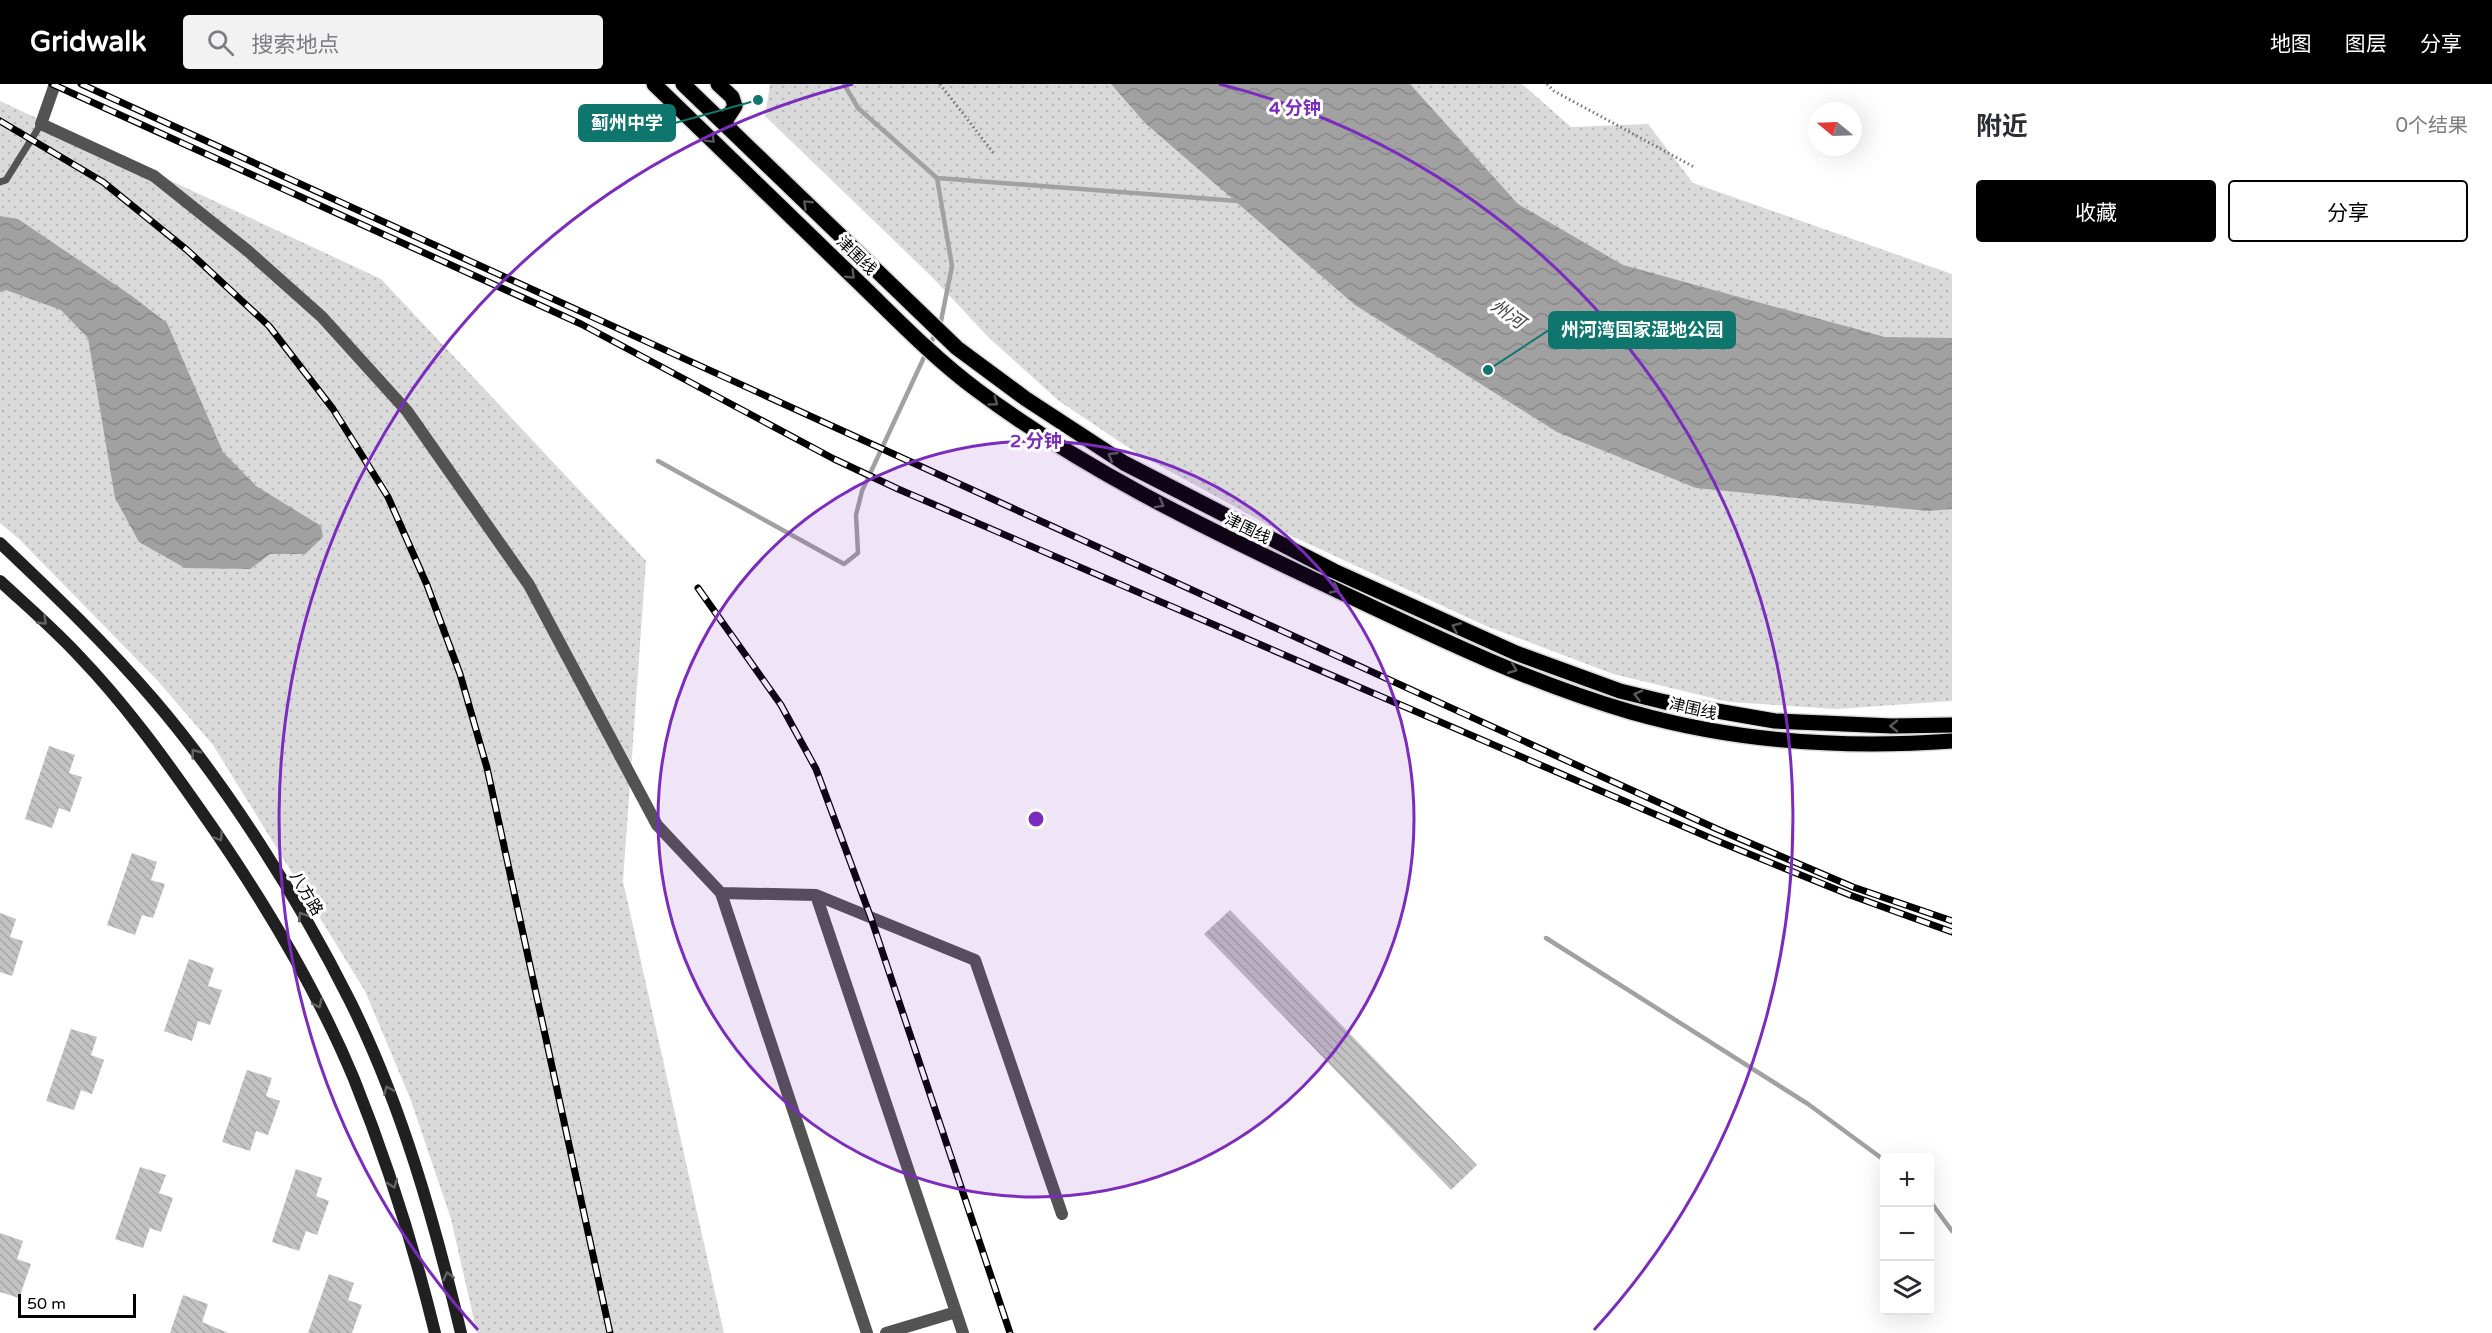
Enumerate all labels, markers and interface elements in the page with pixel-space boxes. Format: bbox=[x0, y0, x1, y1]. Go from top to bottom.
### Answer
search box bbox=[183, 15, 603, 69]
text: Gridwalk bbox=[30, 25, 147, 59]
icon: search bbox=[204, 26, 237, 59]
text: 搜索地点 bbox=[252, 32, 340, 58]
text: 地图 bbox=[2270, 32, 2312, 57]
text: 图层 bbox=[2345, 32, 2387, 57]
text: 分享 bbox=[2420, 32, 2462, 57]
text: 4 分钟 bbox=[1269, 97, 1321, 119]
north arrow bbox=[1808, 102, 1862, 156]
callout: 蓟州中学 bbox=[579, 105, 675, 141]
text: 附近 bbox=[1976, 111, 2028, 142]
text: 蓟州中学 bbox=[591, 112, 663, 134]
text: 0个结果 bbox=[2395, 114, 2468, 138]
one-way arrow bbox=[704, 132, 715, 143]
button: 收藏 bbox=[1976, 180, 2216, 242]
button: 分享 bbox=[2228, 180, 2468, 242]
one-way arrow bbox=[804, 201, 815, 212]
street label: 津围线 bbox=[832, 232, 881, 280]
one-way arrow bbox=[845, 268, 855, 279]
water label: 州河 bbox=[1487, 295, 1532, 335]
callout: 州河湾国家湿地公园 bbox=[1549, 312, 1735, 348]
text: 州河湾国家湿地公园 bbox=[1561, 319, 1723, 341]
one-way arrow bbox=[987, 395, 998, 406]
text: 2 分钟 bbox=[1010, 430, 1062, 452]
one-way arrow bbox=[1108, 451, 1118, 463]
one-way arrow bbox=[1153, 497, 1164, 508]
street label: 津围线 bbox=[1222, 509, 1274, 548]
one-way arrow bbox=[1329, 582, 1340, 594]
one-way arrow bbox=[37, 614, 47, 625]
one-way arrow bbox=[1451, 622, 1462, 634]
one-way arrow bbox=[1507, 662, 1518, 674]
one-way arrow bbox=[1633, 690, 1643, 703]
street label: 津围线 bbox=[1667, 694, 1718, 724]
one-way arrow bbox=[1889, 720, 1898, 732]
one-way arrow bbox=[191, 749, 202, 760]
centre of rings bbox=[1026, 809, 1046, 829]
one-way arrow bbox=[212, 830, 223, 841]
street label: 八方路 bbox=[285, 868, 327, 919]
one-way arrow bbox=[298, 912, 310, 922]
one-way arrow bbox=[310, 998, 322, 1009]
one-way arrow bbox=[383, 1086, 395, 1097]
map controls bbox=[1880, 1153, 1934, 1315]
button: + bbox=[1880, 1153, 1934, 1207]
one-way arrow bbox=[385, 1178, 398, 1189]
button: − bbox=[1880, 1207, 1934, 1261]
button: layers bbox=[1880, 1261, 1934, 1315]
one-way arrow bbox=[442, 1271, 455, 1281]
scale bar bbox=[18, 1291, 136, 1318]
text: 50 m bbox=[27, 1294, 66, 1314]

